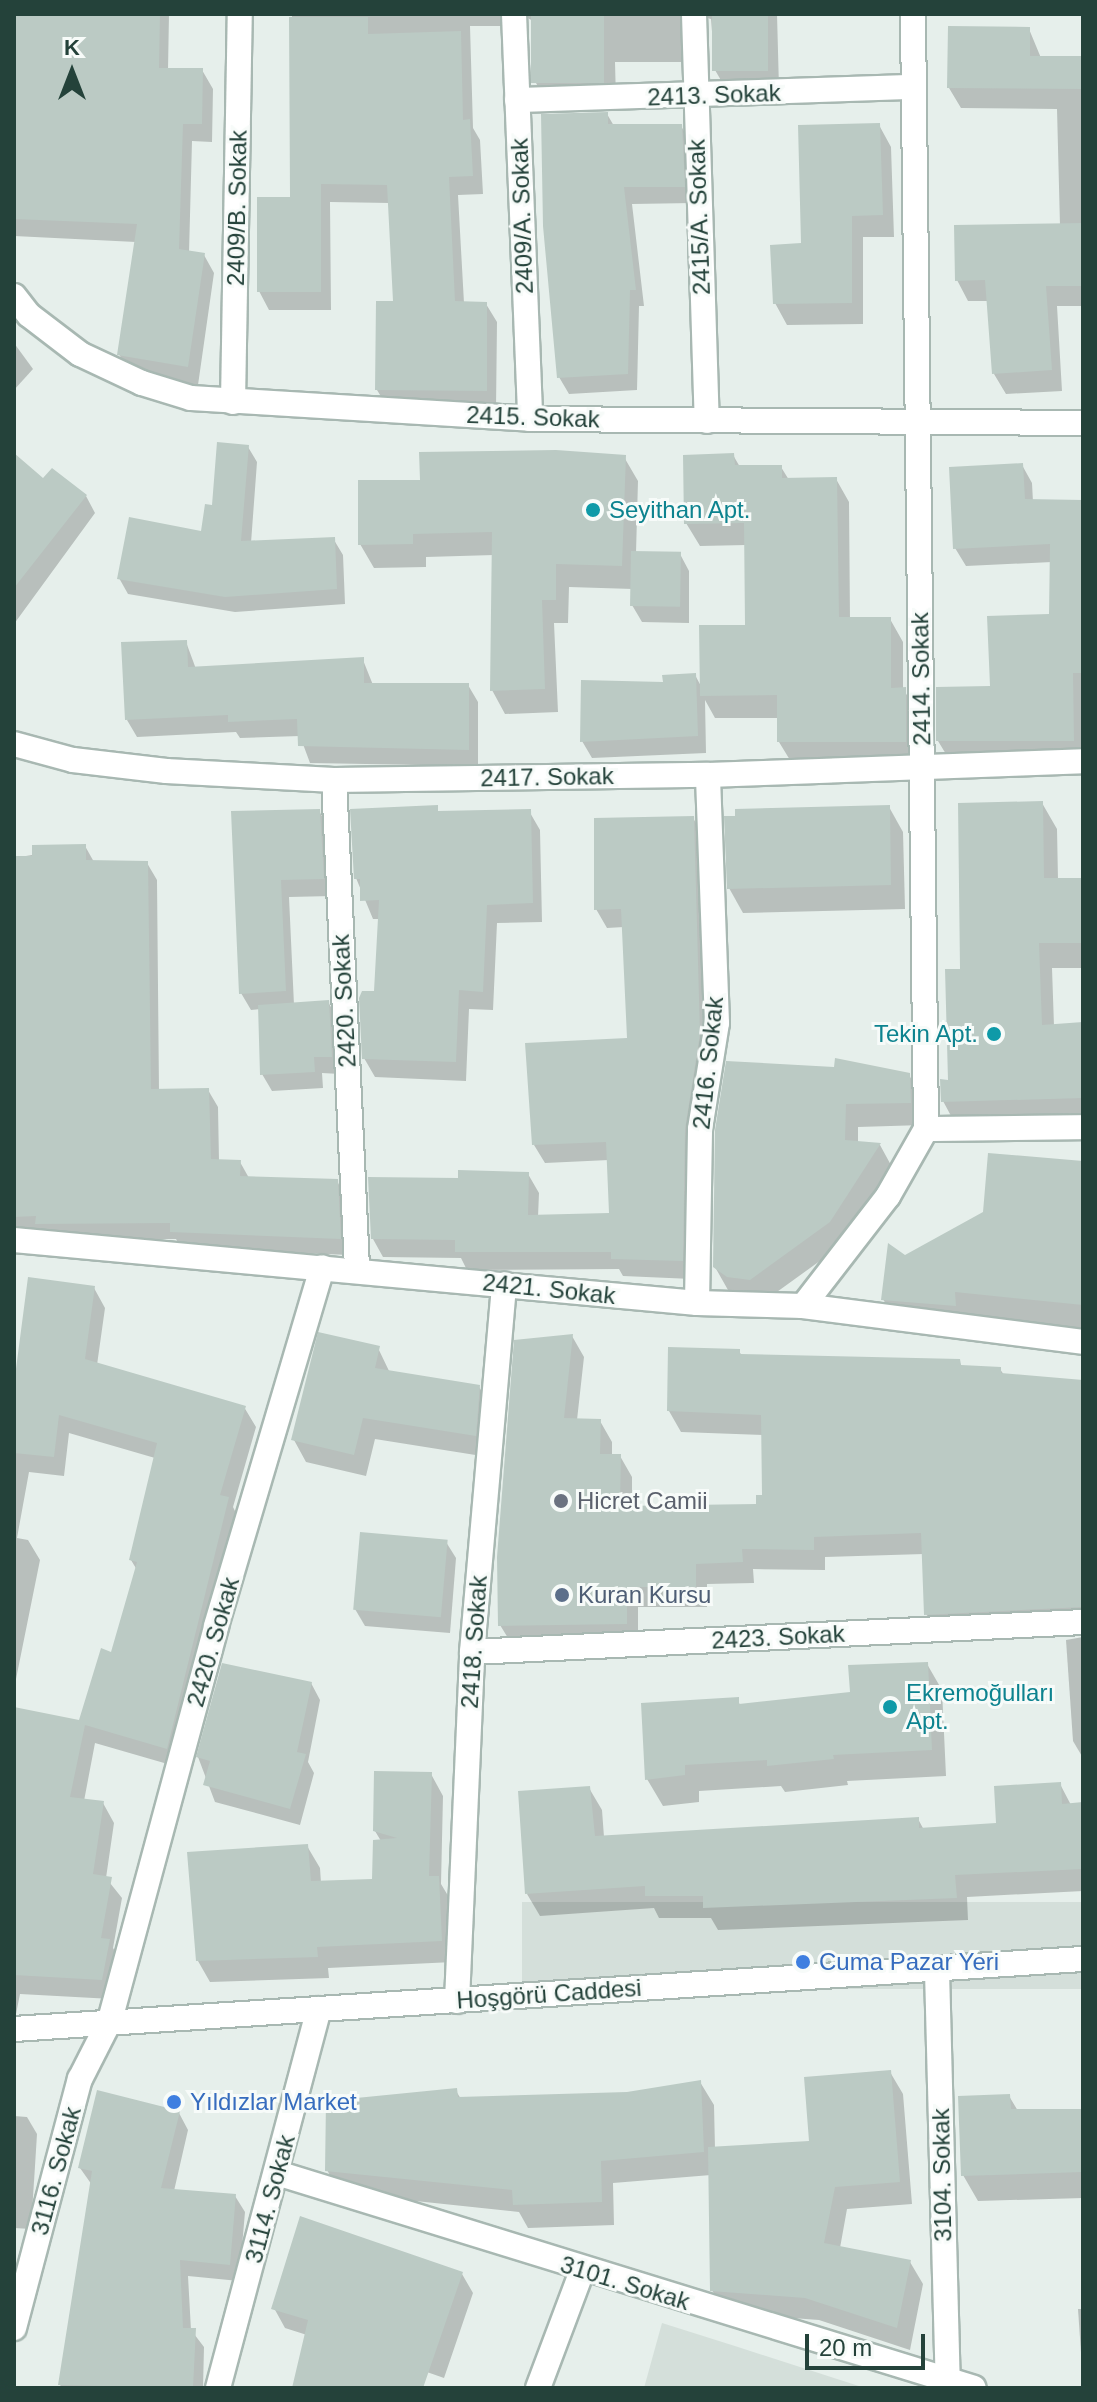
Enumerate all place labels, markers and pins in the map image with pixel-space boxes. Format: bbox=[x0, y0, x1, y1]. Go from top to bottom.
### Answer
place label: Seyithan Apt. bbox=[609, 496, 752, 524]
marker: Seyithan Apt. bbox=[584, 501, 602, 519]
place label: Tekin Apt. bbox=[873, 1020, 978, 1048]
marker: Tekin Apt. bbox=[985, 1025, 1003, 1043]
place label: Hicret Camii bbox=[577, 1487, 708, 1515]
marker: Hicret Camii bbox=[552, 1492, 570, 1510]
place label: Kuran Kursu bbox=[578, 1581, 711, 1609]
marker: Kuran Kursu bbox=[553, 1586, 571, 1604]
place label: Ekremoğulları Apt. bbox=[906, 1679, 1054, 1735]
marker: Ekremoğulları Apt. bbox=[881, 1698, 899, 1716]
place label: Cuma Pazar Yeri bbox=[819, 1948, 1000, 1976]
marker: Cuma Pazar Yeri bbox=[794, 1953, 812, 1971]
place label: Yıldızlar Market bbox=[190, 2088, 357, 2116]
marker: Yıldızlar Market bbox=[165, 2093, 183, 2111]

